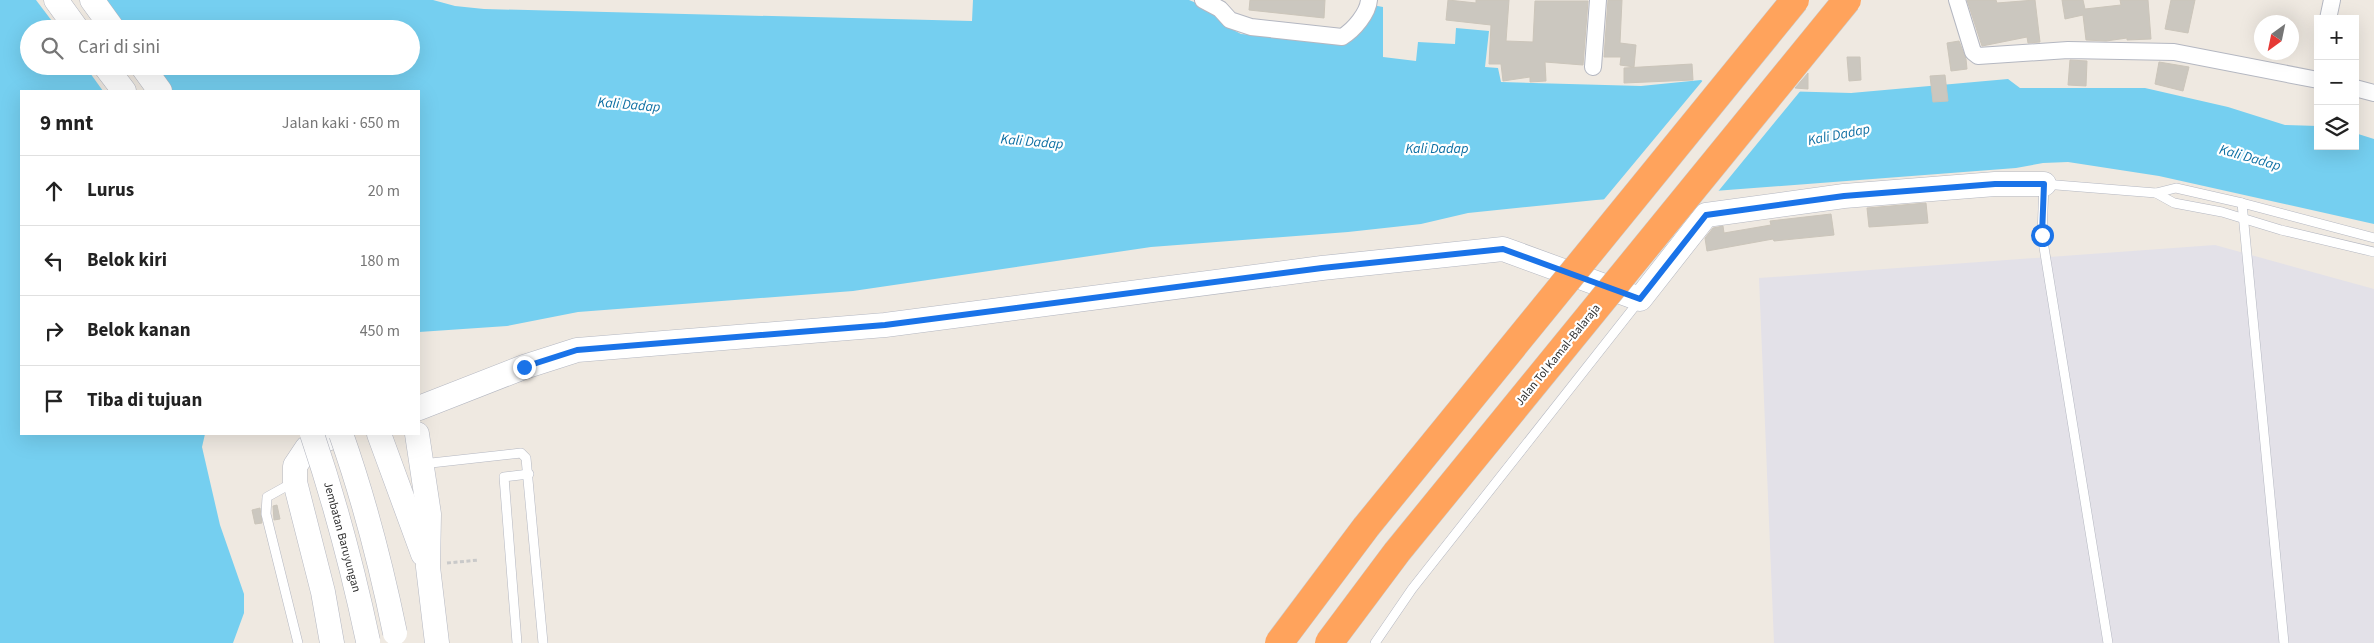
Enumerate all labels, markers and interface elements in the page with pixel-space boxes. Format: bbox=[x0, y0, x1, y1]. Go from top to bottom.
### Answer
north arrow bbox=[2254, 15, 2299, 60]
map controls bbox=[2314, 15, 2359, 150]
button: + bbox=[2314, 15, 2359, 60]
search box bbox=[20, 20, 420, 75]
icon: search bbox=[38, 34, 66, 62]
text: Cari di sini bbox=[78, 34, 160, 61]
button: − bbox=[2314, 60, 2359, 105]
water label: Kali Dadap bbox=[597, 92, 661, 118]
button: layers bbox=[2314, 105, 2359, 150]
text: 9 mnt bbox=[40, 108, 93, 138]
text: Jalan kaki · 650 m bbox=[282, 112, 400, 134]
water label: Kali Dadap bbox=[1806, 119, 1872, 151]
water label: Kali Dadap bbox=[1000, 129, 1064, 155]
water label: Kali Dadap bbox=[1405, 139, 1469, 159]
water label: Kali Dadap bbox=[2217, 140, 2283, 176]
icon: ahead bbox=[40, 177, 68, 205]
text: Lurus bbox=[87, 177, 134, 204]
text: 20 m bbox=[368, 180, 400, 202]
route start bbox=[2031, 224, 2054, 247]
icon: left bbox=[40, 247, 68, 275]
text: Belok kiri bbox=[87, 247, 167, 274]
text: 180 m bbox=[360, 250, 400, 272]
street label: Jalan Tol Kamal–Balaraja bbox=[1512, 301, 1604, 409]
icon: right bbox=[40, 317, 68, 345]
text: Belok kanan bbox=[87, 317, 191, 344]
text: 450 m bbox=[360, 320, 400, 342]
route end bbox=[513, 356, 536, 379]
icon: arrive bbox=[40, 387, 68, 415]
text: Tiba di tujuan bbox=[87, 387, 202, 414]
street label: Jembatan Baruyungan bbox=[319, 480, 365, 594]

